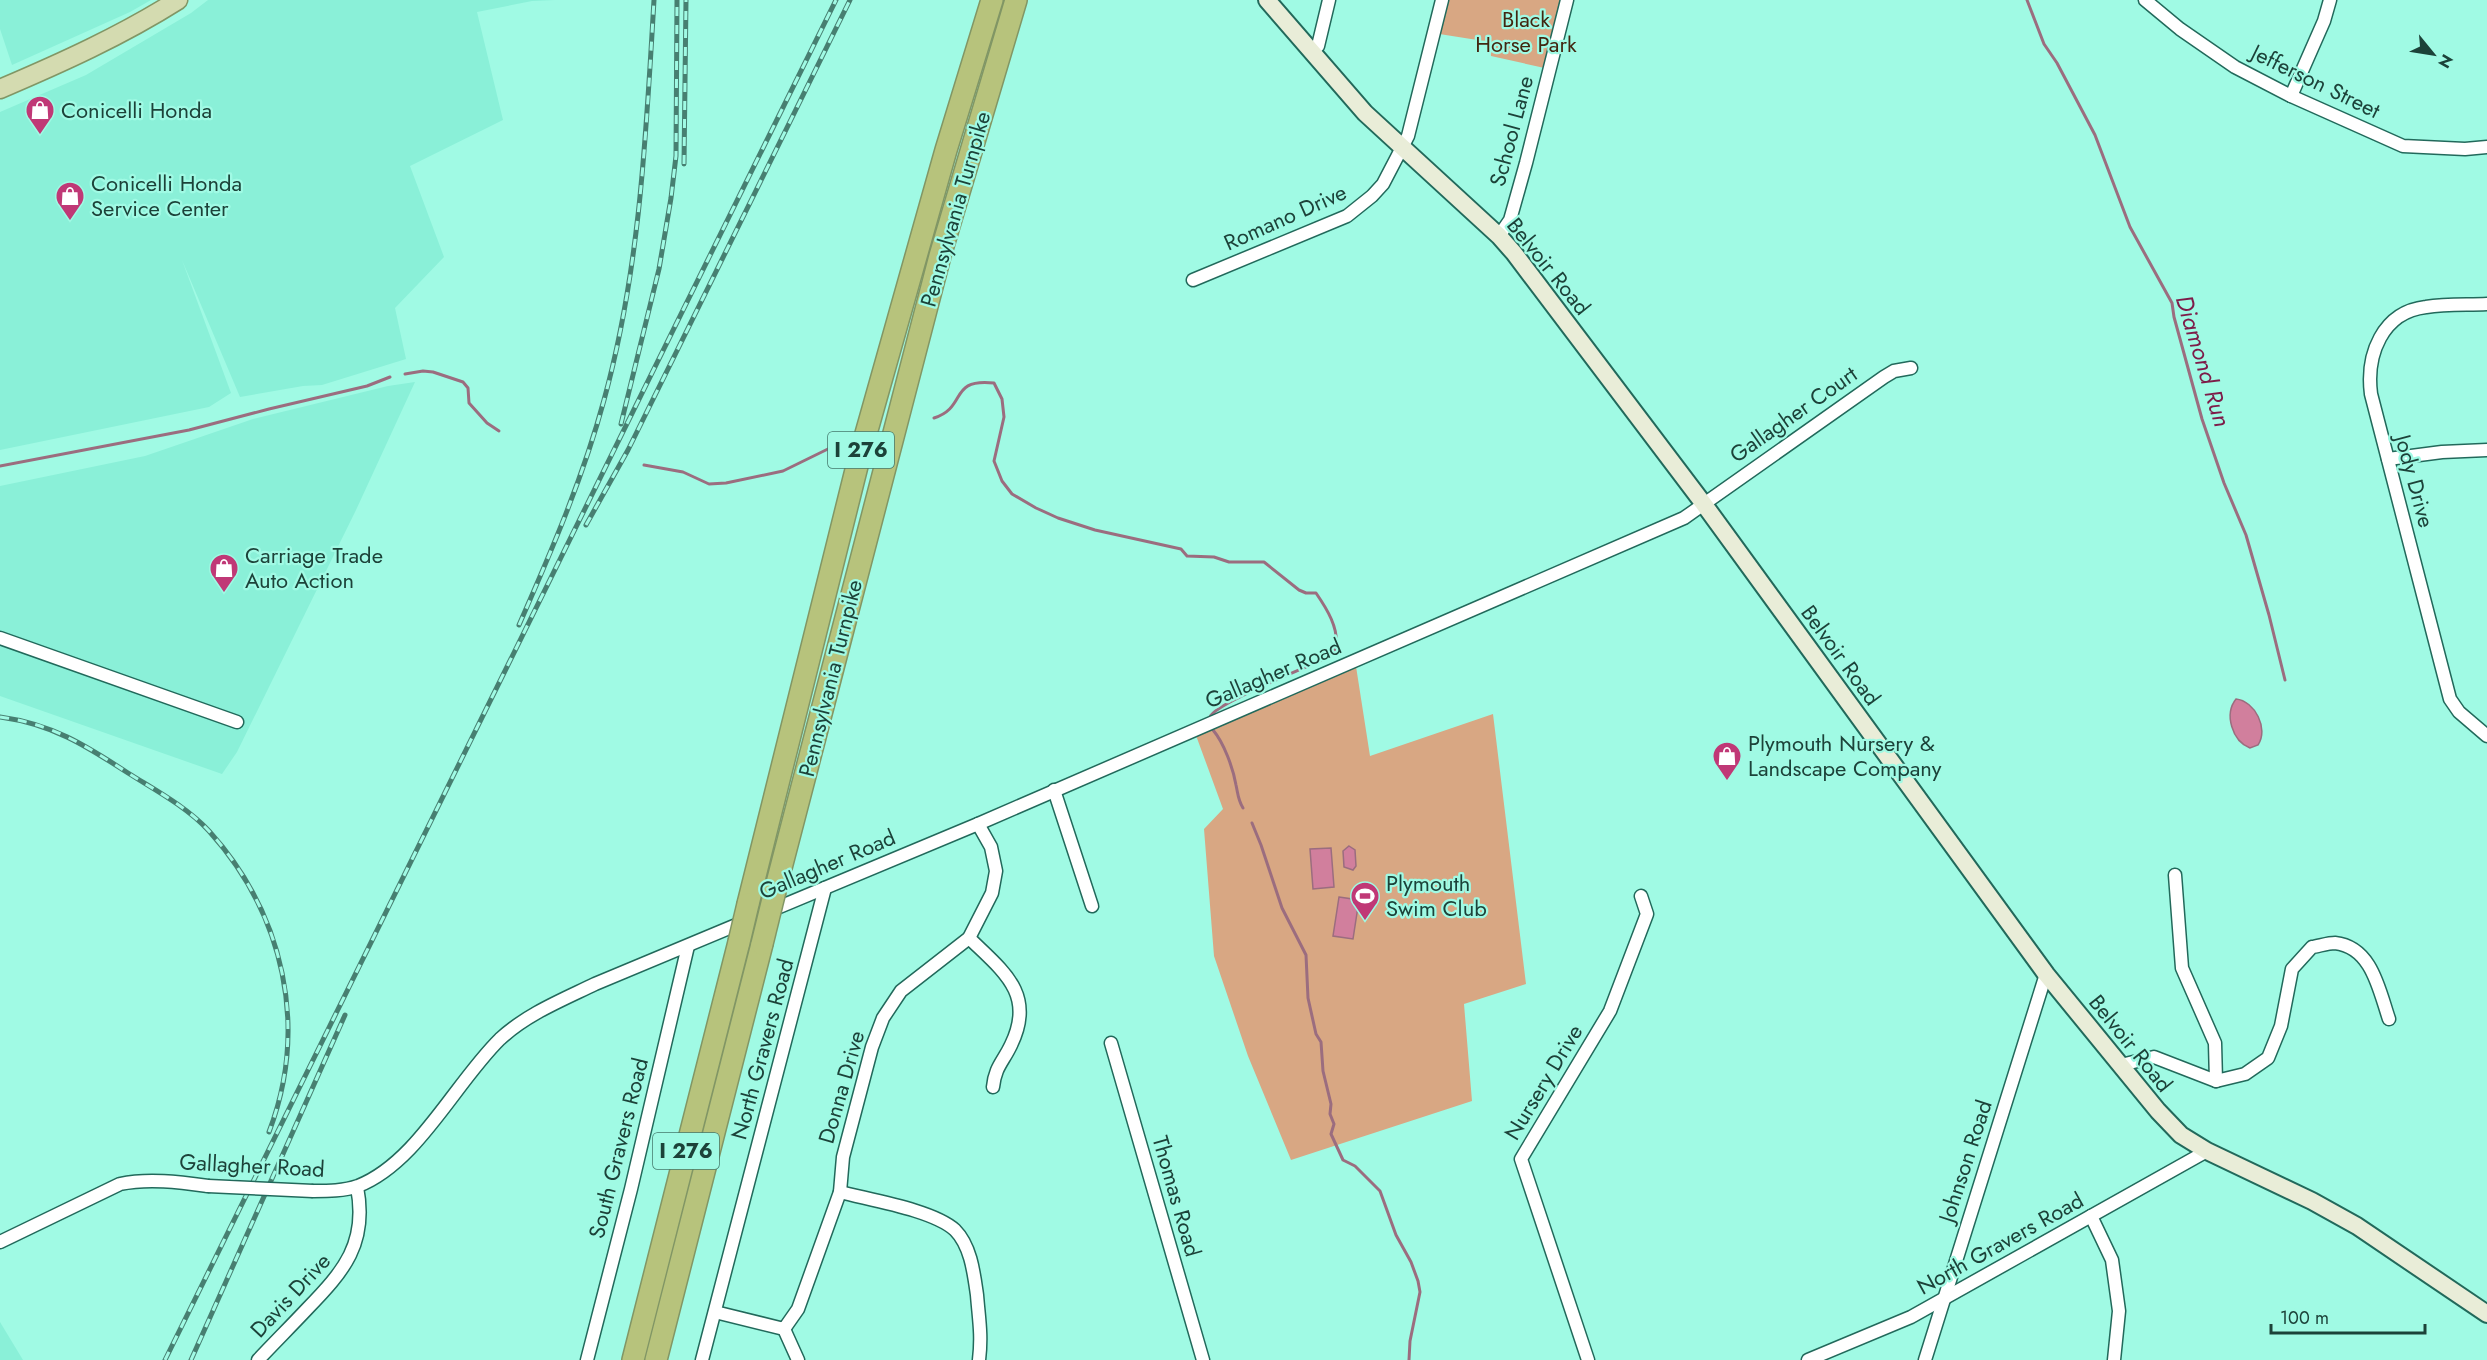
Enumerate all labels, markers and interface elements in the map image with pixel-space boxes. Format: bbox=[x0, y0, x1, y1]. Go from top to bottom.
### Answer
park label: Black Horse Park bbox=[1475, 3, 1577, 60]
north arrow bbox=[2403, 24, 2463, 84]
street label: Jefferson Street bbox=[2244, 35, 2386, 126]
text: N bbox=[2432, 50, 2459, 73]
street label: School Lane bbox=[1481, 72, 1541, 190]
shop icon: Conicelli Honda bbox=[24, 94, 56, 136]
place label: Conicelli Honda bbox=[61, 94, 212, 126]
street label: Pennsylvania Turnpike bbox=[912, 107, 998, 311]
place label: Conicelli Honda Service Center bbox=[91, 167, 242, 224]
street label: Romano Drive bbox=[1219, 176, 1351, 258]
shop icon: Conicelli Honda Service Center bbox=[54, 180, 86, 222]
street label: Belvoir Road bbox=[1500, 210, 1598, 322]
water label: Diamond Run bbox=[2167, 291, 2240, 431]
street label: Gallagher Court bbox=[1723, 358, 1864, 470]
street label: Jody Drive bbox=[2386, 428, 2443, 531]
road number: I 276 bbox=[828, 432, 894, 468]
place label: Carriage Trade Auto Action bbox=[245, 539, 383, 596]
shop icon: Carriage Trade Auto Action bbox=[208, 552, 240, 594]
street label: Pennsylvania Turnpike bbox=[790, 576, 870, 780]
street label: Belvoir Road bbox=[1794, 598, 1888, 712]
street label: Gallagher Road bbox=[1200, 630, 1346, 716]
place label: Plymouth Nursery & Landscape Company bbox=[1748, 727, 1942, 784]
shop icon: Plymouth Nursery & Landscape Company bbox=[1711, 740, 1743, 782]
street label: Gallagher Road bbox=[754, 821, 900, 907]
place label: Plymouth Swim Club bbox=[1386, 867, 1487, 924]
sports icon: Plymouth Swim Club bbox=[1349, 880, 1381, 922]
street label: North Gravers Road bbox=[722, 955, 802, 1143]
street label: Belvoir Road bbox=[2082, 987, 2180, 1099]
street label: Nursery Drive bbox=[1496, 1018, 1590, 1146]
street label: Donna Drive bbox=[810, 1027, 872, 1147]
street label: South Gravers Road bbox=[580, 1054, 656, 1242]
street label: Johnson Road bbox=[1929, 1096, 2000, 1229]
street label: Thomas Road bbox=[1144, 1132, 1210, 1260]
road number: I 276 bbox=[653, 1133, 719, 1169]
street label: Gallagher Road bbox=[179, 1145, 325, 1185]
street label: North Gravers Road bbox=[1911, 1184, 2089, 1302]
street label: Davis Drive bbox=[242, 1246, 338, 1344]
scale bar bbox=[2271, 1297, 2426, 1335]
text: 100 m bbox=[2280, 1305, 2329, 1331]

